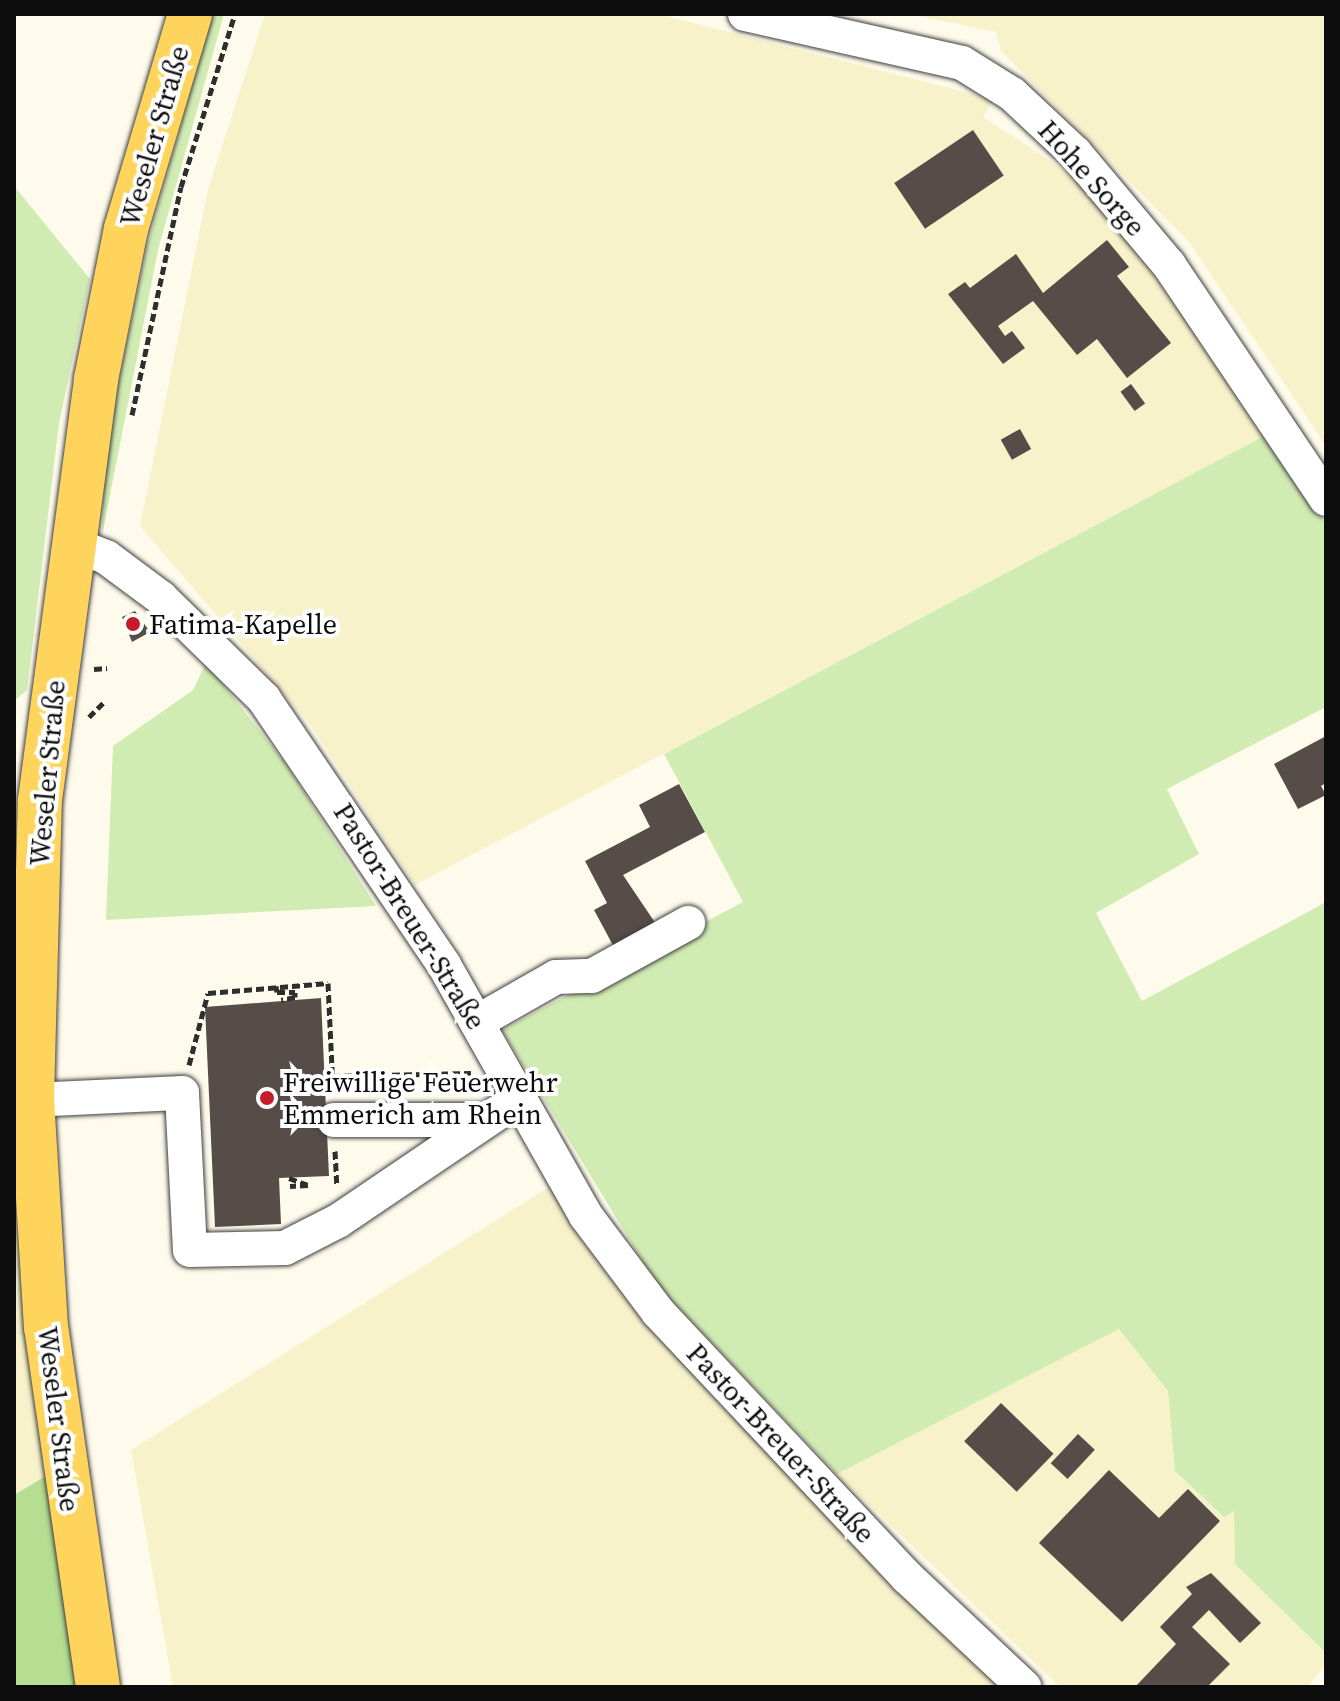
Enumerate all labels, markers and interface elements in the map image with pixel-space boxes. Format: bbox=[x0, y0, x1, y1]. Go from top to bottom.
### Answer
street label: Weseler Straße bbox=[112, 42, 196, 230]
street label: Hohe Sorge bbox=[1031, 113, 1153, 243]
place label: Fatima-Kapelle bbox=[149, 607, 337, 641]
marker: Fatima-Kapelle bbox=[124, 615, 142, 633]
street label: Weseler Straße bbox=[22, 679, 72, 867]
street label: Pastor-Breuer-Straße bbox=[327, 797, 493, 1035]
place label: Freiwillige Feuerwehr Emmerich am Rhein bbox=[283, 1065, 557, 1131]
marker: Freiwillige Feuerwehr Emmerich am Rhein bbox=[258, 1089, 276, 1107]
street label: Weseler Straße bbox=[31, 1325, 87, 1513]
street label: Pastor-Breuer-Straße bbox=[680, 1336, 882, 1550]

